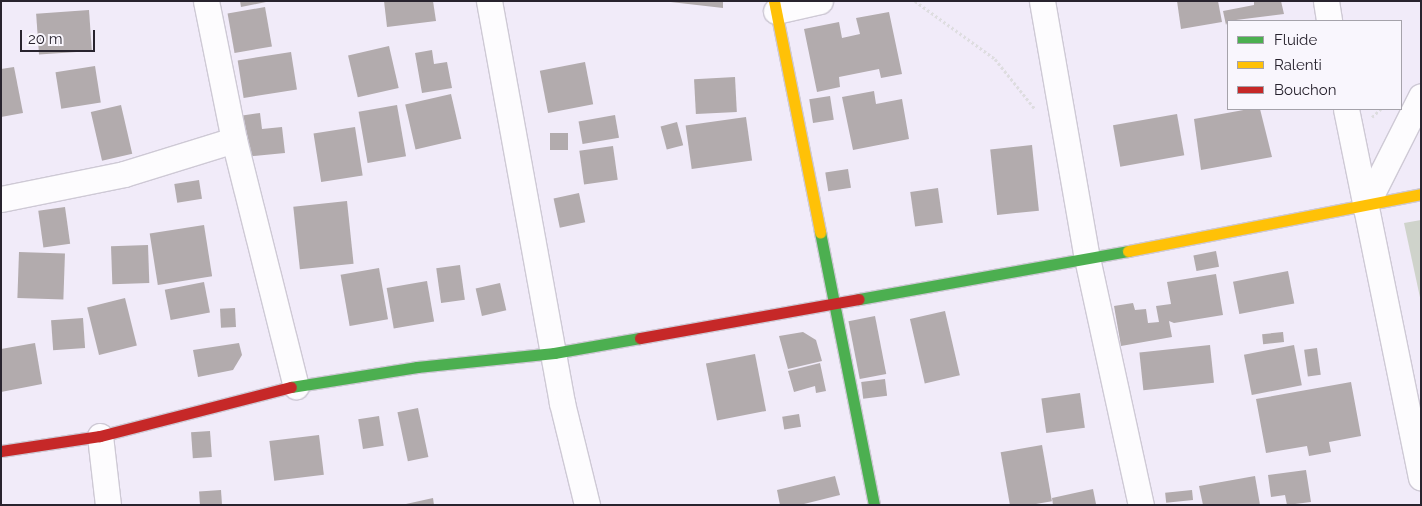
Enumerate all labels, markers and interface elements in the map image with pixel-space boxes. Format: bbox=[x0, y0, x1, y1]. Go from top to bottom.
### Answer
scale bar bbox=[22, 20, 98, 52]
legend bbox=[1227, 20, 1402, 110]
text: 20 m bbox=[28, 30, 63, 48]
text: Fluide bbox=[1274, 31, 1317, 49]
text: Ralenti bbox=[1274, 56, 1322, 74]
text: Bouchon bbox=[1274, 81, 1336, 99]

